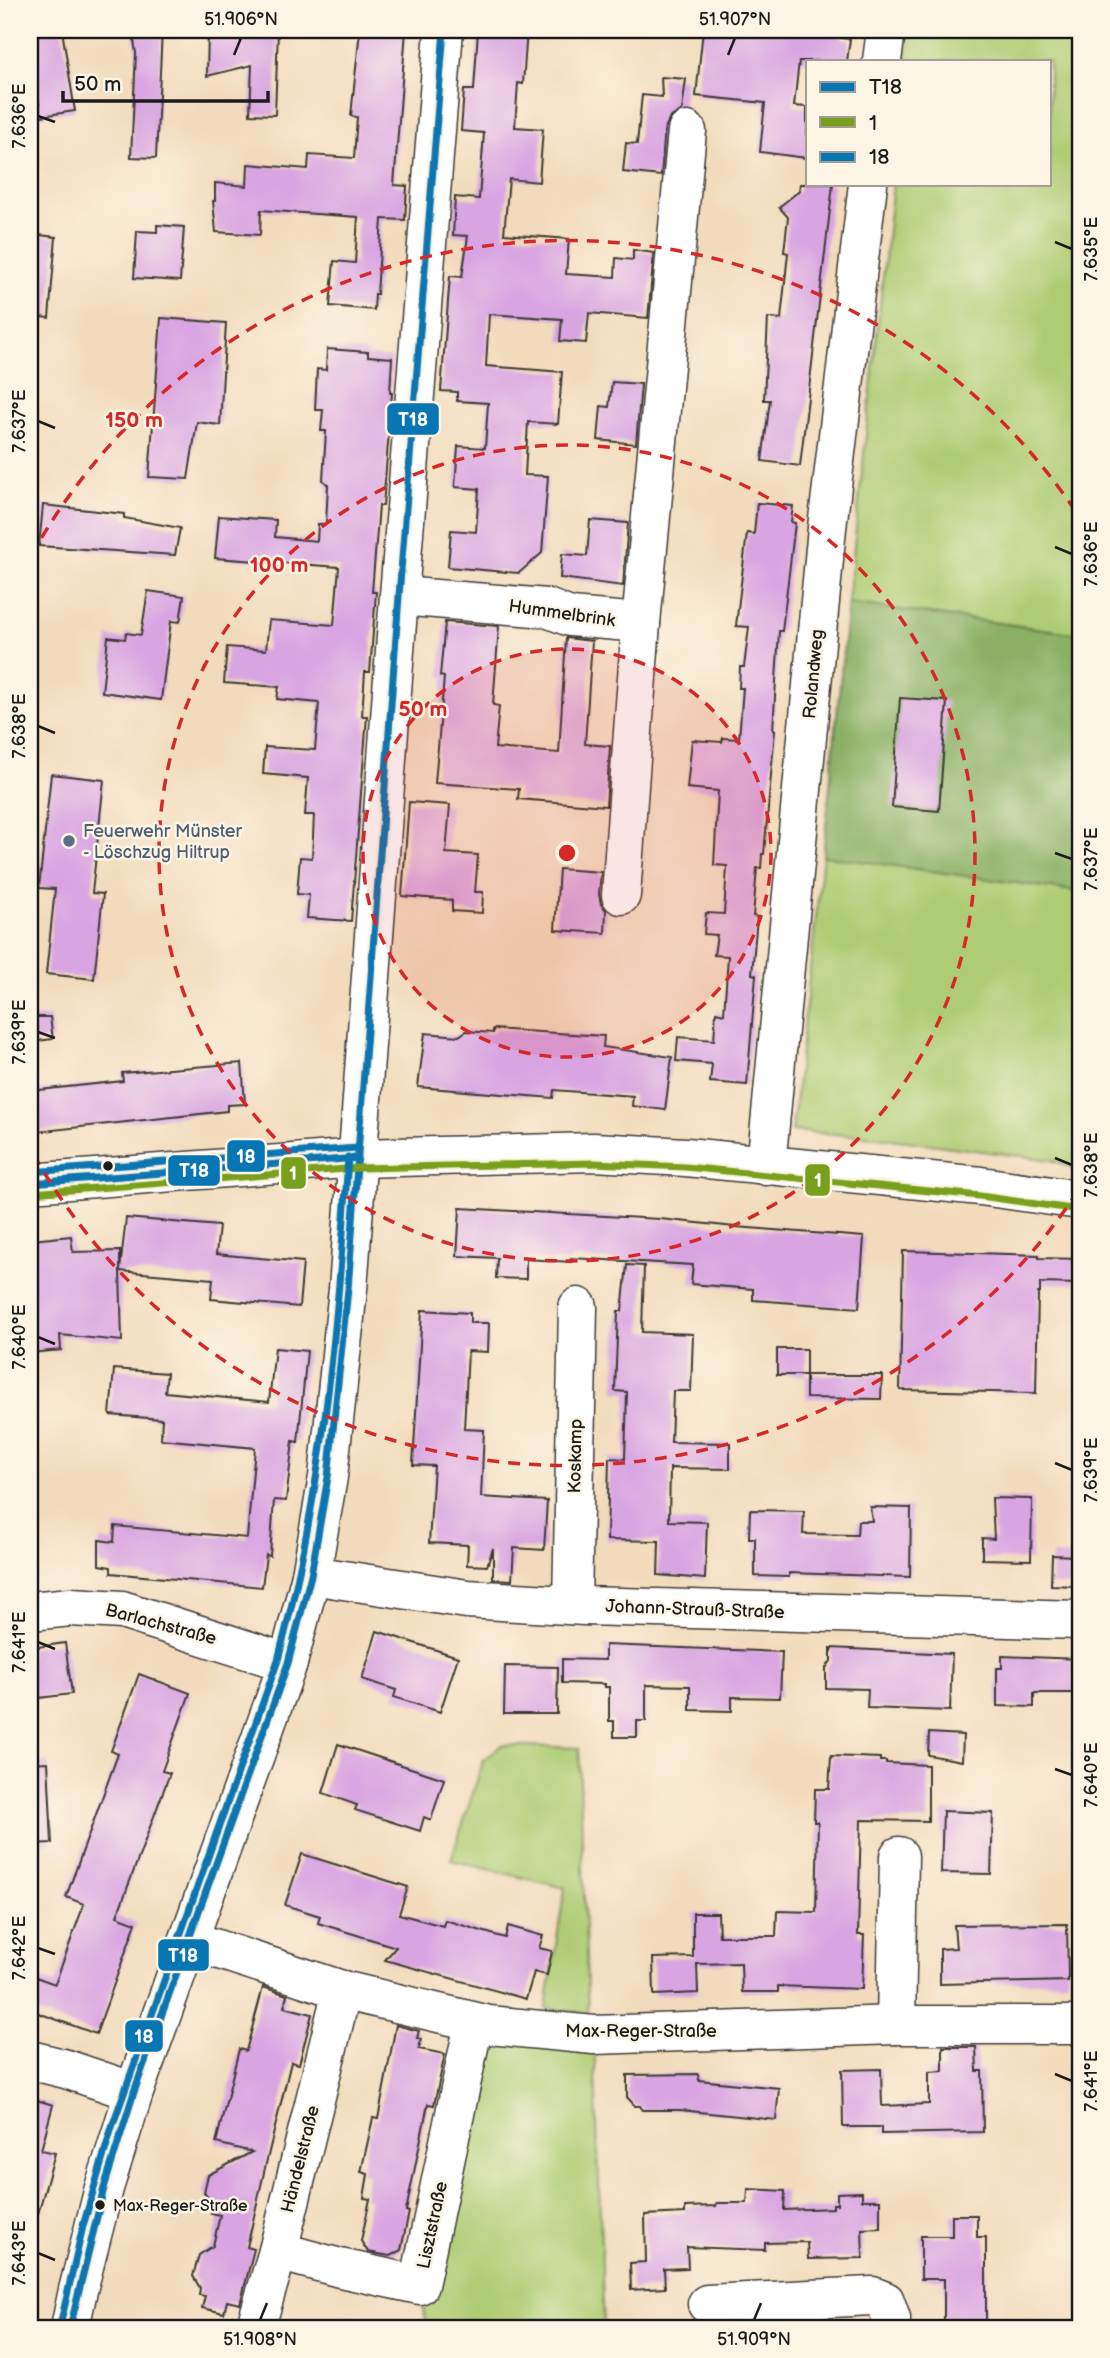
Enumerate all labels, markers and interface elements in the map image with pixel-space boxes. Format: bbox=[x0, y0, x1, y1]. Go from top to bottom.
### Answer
text: 51.906°N bbox=[204, 9, 278, 30]
text: 51.907°N bbox=[699, 9, 771, 30]
scale bar bbox=[63, 60, 268, 104]
legend bbox=[806, 60, 1050, 186]
text: 50 m bbox=[74, 72, 121, 97]
text: T18 bbox=[869, 75, 902, 100]
text: 7.636°E bbox=[9, 83, 30, 149]
text: 1 bbox=[869, 111, 877, 136]
text: 18 bbox=[869, 145, 889, 170]
text: 7.635°E bbox=[1081, 217, 1102, 281]
text: 7.637°E bbox=[9, 389, 30, 453]
line badge: T18 bbox=[386, 402, 440, 436]
text: 150 m bbox=[105, 408, 163, 433]
text: T18 bbox=[398, 409, 428, 432]
text: 7.636°E bbox=[1081, 521, 1102, 587]
text: 100 m bbox=[250, 553, 308, 578]
street label: Hummelbrink bbox=[507, 596, 617, 631]
street label: Rolandweg bbox=[799, 628, 828, 720]
text: 7.638°E bbox=[9, 693, 30, 759]
text: 50 m bbox=[399, 697, 447, 722]
place label: Feuerwehr Münster - Löschzug Hiltrup bbox=[83, 821, 242, 863]
text: 7.637°E bbox=[1081, 827, 1102, 891]
marker: Feuerwehr Münster - Löschzug Hiltrup bbox=[61, 833, 77, 849]
centre of rings bbox=[555, 841, 579, 865]
text: 7.639°E bbox=[9, 999, 30, 1064]
text: 7.638°E bbox=[1081, 1132, 1102, 1198]
line badge: 18 bbox=[226, 1139, 266, 1173]
text: 18 bbox=[236, 1146, 256, 1169]
line badge: T18 bbox=[167, 1154, 221, 1187]
line badge: 1 bbox=[280, 1156, 307, 1190]
unlabelled marker bbox=[101, 1159, 115, 1173]
text: T18 bbox=[179, 1160, 209, 1183]
text: 1 bbox=[289, 1163, 297, 1186]
line badge: 1 bbox=[804, 1163, 831, 1197]
text: 1 bbox=[814, 1170, 822, 1193]
text: 7.640°E bbox=[9, 1304, 30, 1370]
street label: Koskamp bbox=[564, 1419, 587, 1493]
text: 7.639°E bbox=[1081, 1437, 1102, 1502]
street label: Johann-Strauß-Straße bbox=[605, 1596, 785, 1623]
street label: Barlachstraße bbox=[103, 1600, 219, 1649]
text: 7.641°E bbox=[9, 1611, 30, 1673]
text: 7.640°E bbox=[1081, 1742, 1102, 1808]
text: 7.642°E bbox=[9, 1916, 30, 1980]
line badge: T18 bbox=[157, 1938, 210, 1972]
text: T18 bbox=[168, 1945, 198, 1968]
line badge: 18 bbox=[124, 2019, 164, 2053]
street label: Max-Reger-Straße bbox=[565, 2021, 717, 2042]
text: 18 bbox=[134, 2026, 154, 2049]
text: 7.641°E bbox=[1081, 2050, 1102, 2112]
street label: Händelstraße bbox=[277, 2103, 324, 2215]
street label: Lisztstraße bbox=[413, 2179, 452, 2271]
place label: Max-Reger-Straße bbox=[113, 2197, 248, 2216]
marker: Max-Reger-Straße bbox=[93, 2198, 107, 2212]
text: 7.643°E bbox=[9, 2220, 30, 2286]
text: 51.908°N bbox=[223, 2329, 297, 2350]
text: 51.909°N bbox=[717, 2329, 791, 2350]

